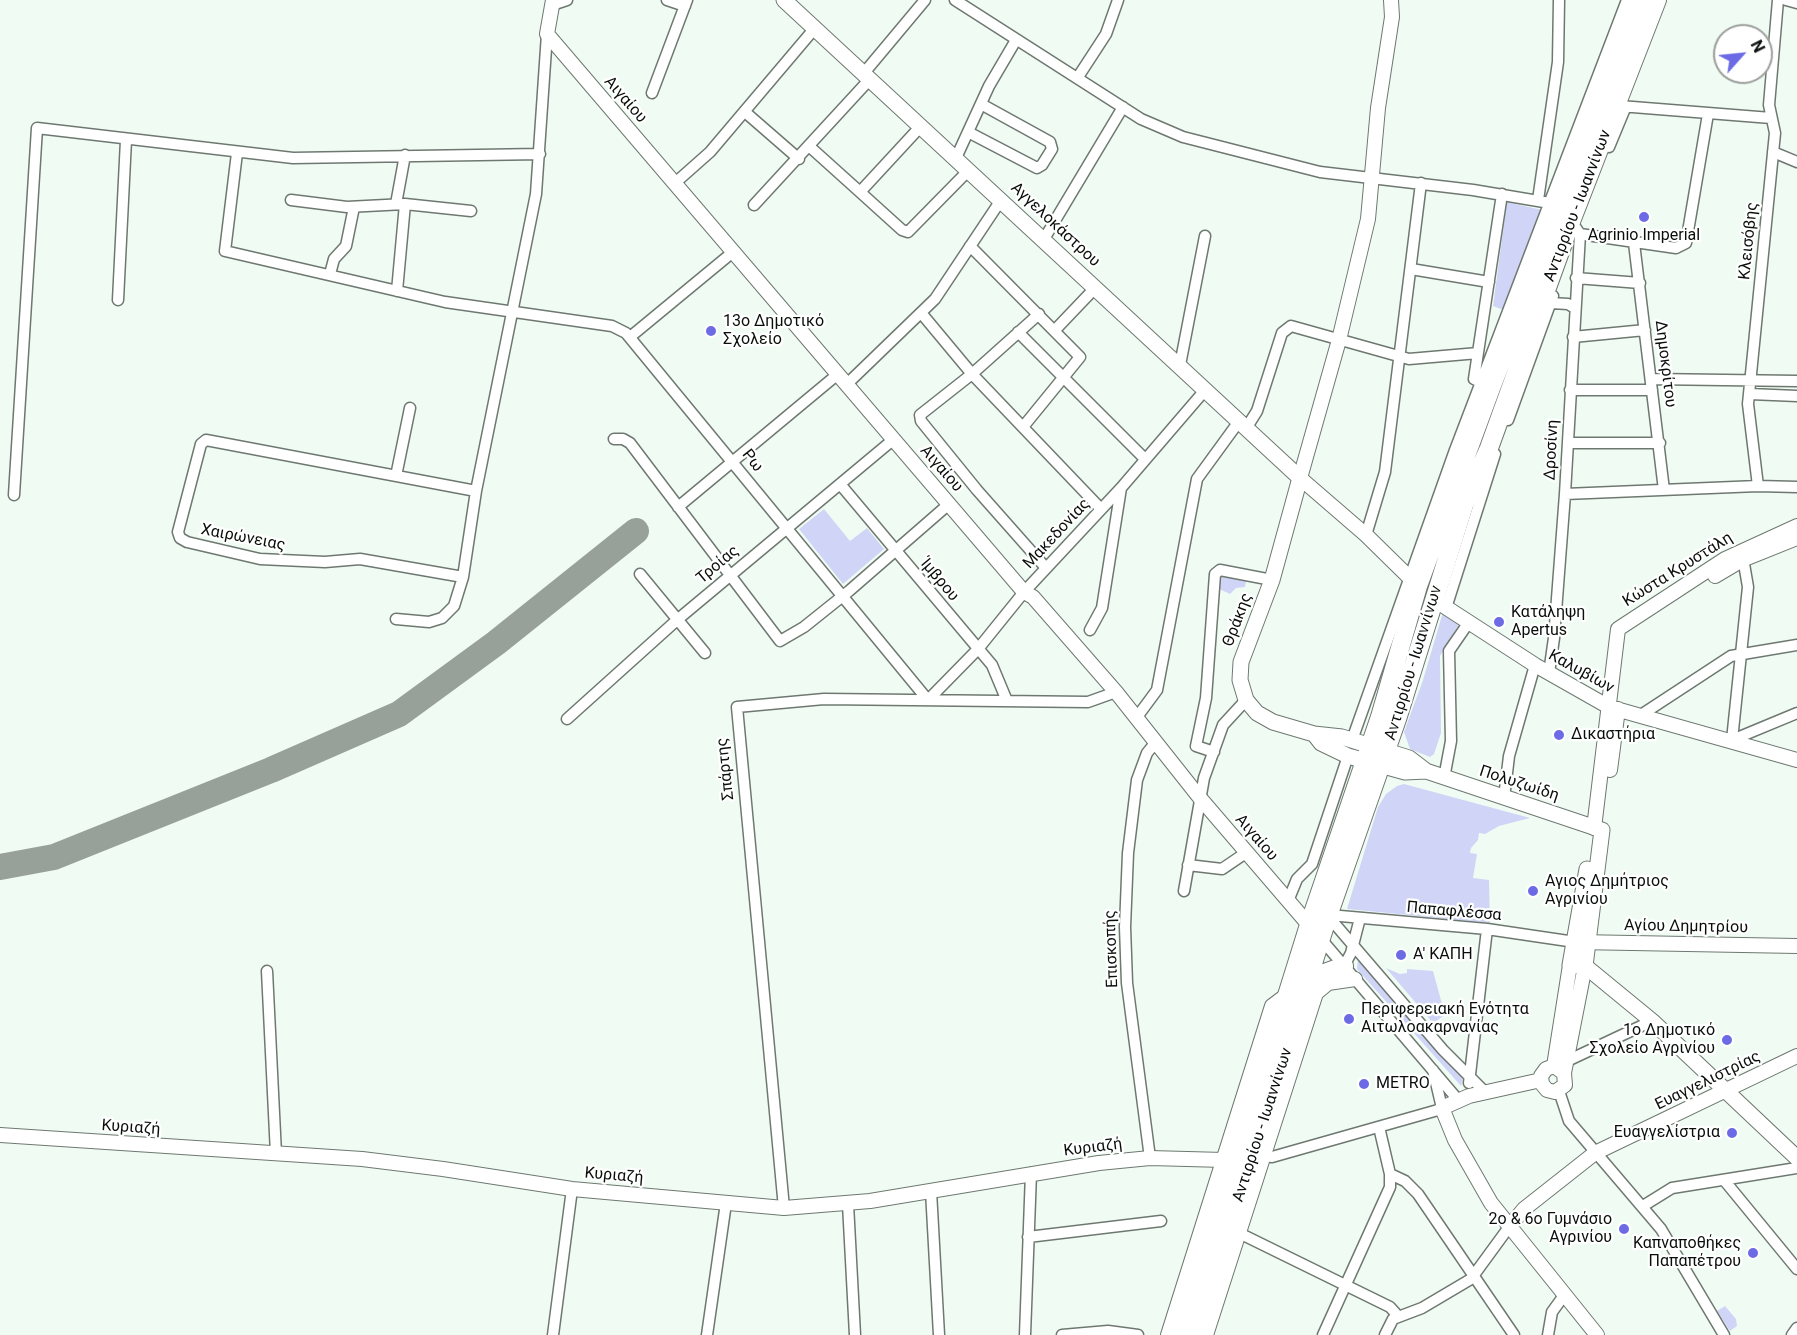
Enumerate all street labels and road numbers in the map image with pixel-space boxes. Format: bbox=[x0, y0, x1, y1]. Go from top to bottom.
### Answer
street label: Αιγαίου bbox=[600, 73, 650, 127]
street label: Αντιρρίου - Ιωαννίνων bbox=[1540, 127, 1616, 285]
street label: Αγγελοκάστρου bbox=[1006, 179, 1104, 271]
street label: Κλεισόβης bbox=[1735, 201, 1763, 281]
street label: Δημοκρίτου bbox=[1650, 319, 1680, 409]
street label: Δροσίνη bbox=[1541, 419, 1563, 481]
street label: Αιγαίου bbox=[916, 442, 966, 496]
street label: Ρω bbox=[737, 446, 767, 476]
street label: Μακεδονίας bbox=[1020, 495, 1094, 573]
street label: Χαιρώνειας bbox=[199, 520, 287, 556]
street label: Κώστα Κρυστάλη bbox=[1620, 529, 1736, 611]
street label: Τροίας bbox=[693, 542, 743, 588]
street label: Ίμβρου bbox=[915, 554, 963, 606]
street label: Αντιρρίου - Ιωαννίνων bbox=[1381, 583, 1447, 743]
street label: Θράκης bbox=[1219, 591, 1257, 649]
street label: Καλυβίων bbox=[1545, 646, 1617, 698]
street label: Σπάρτης bbox=[713, 737, 739, 801]
street label: Πολυζωίδη bbox=[1477, 762, 1561, 806]
street label: Αιγαίου bbox=[1231, 811, 1281, 865]
street label: Παπαφλέσσα bbox=[1406, 898, 1502, 926]
street label: Επισκοπής bbox=[1101, 910, 1123, 988]
street label: Αγίου Δημητρίου bbox=[1624, 916, 1748, 938]
street label: Αντιρρίου - Ιωαννίνων bbox=[1229, 1046, 1297, 1204]
street label: Ευαγγελιστρίας bbox=[1652, 1047, 1764, 1115]
street label: Κυριαζή bbox=[101, 1116, 161, 1140]
street label: Κυριαζή bbox=[1063, 1135, 1123, 1161]
street label: Κυριαζή bbox=[584, 1164, 644, 1188]

